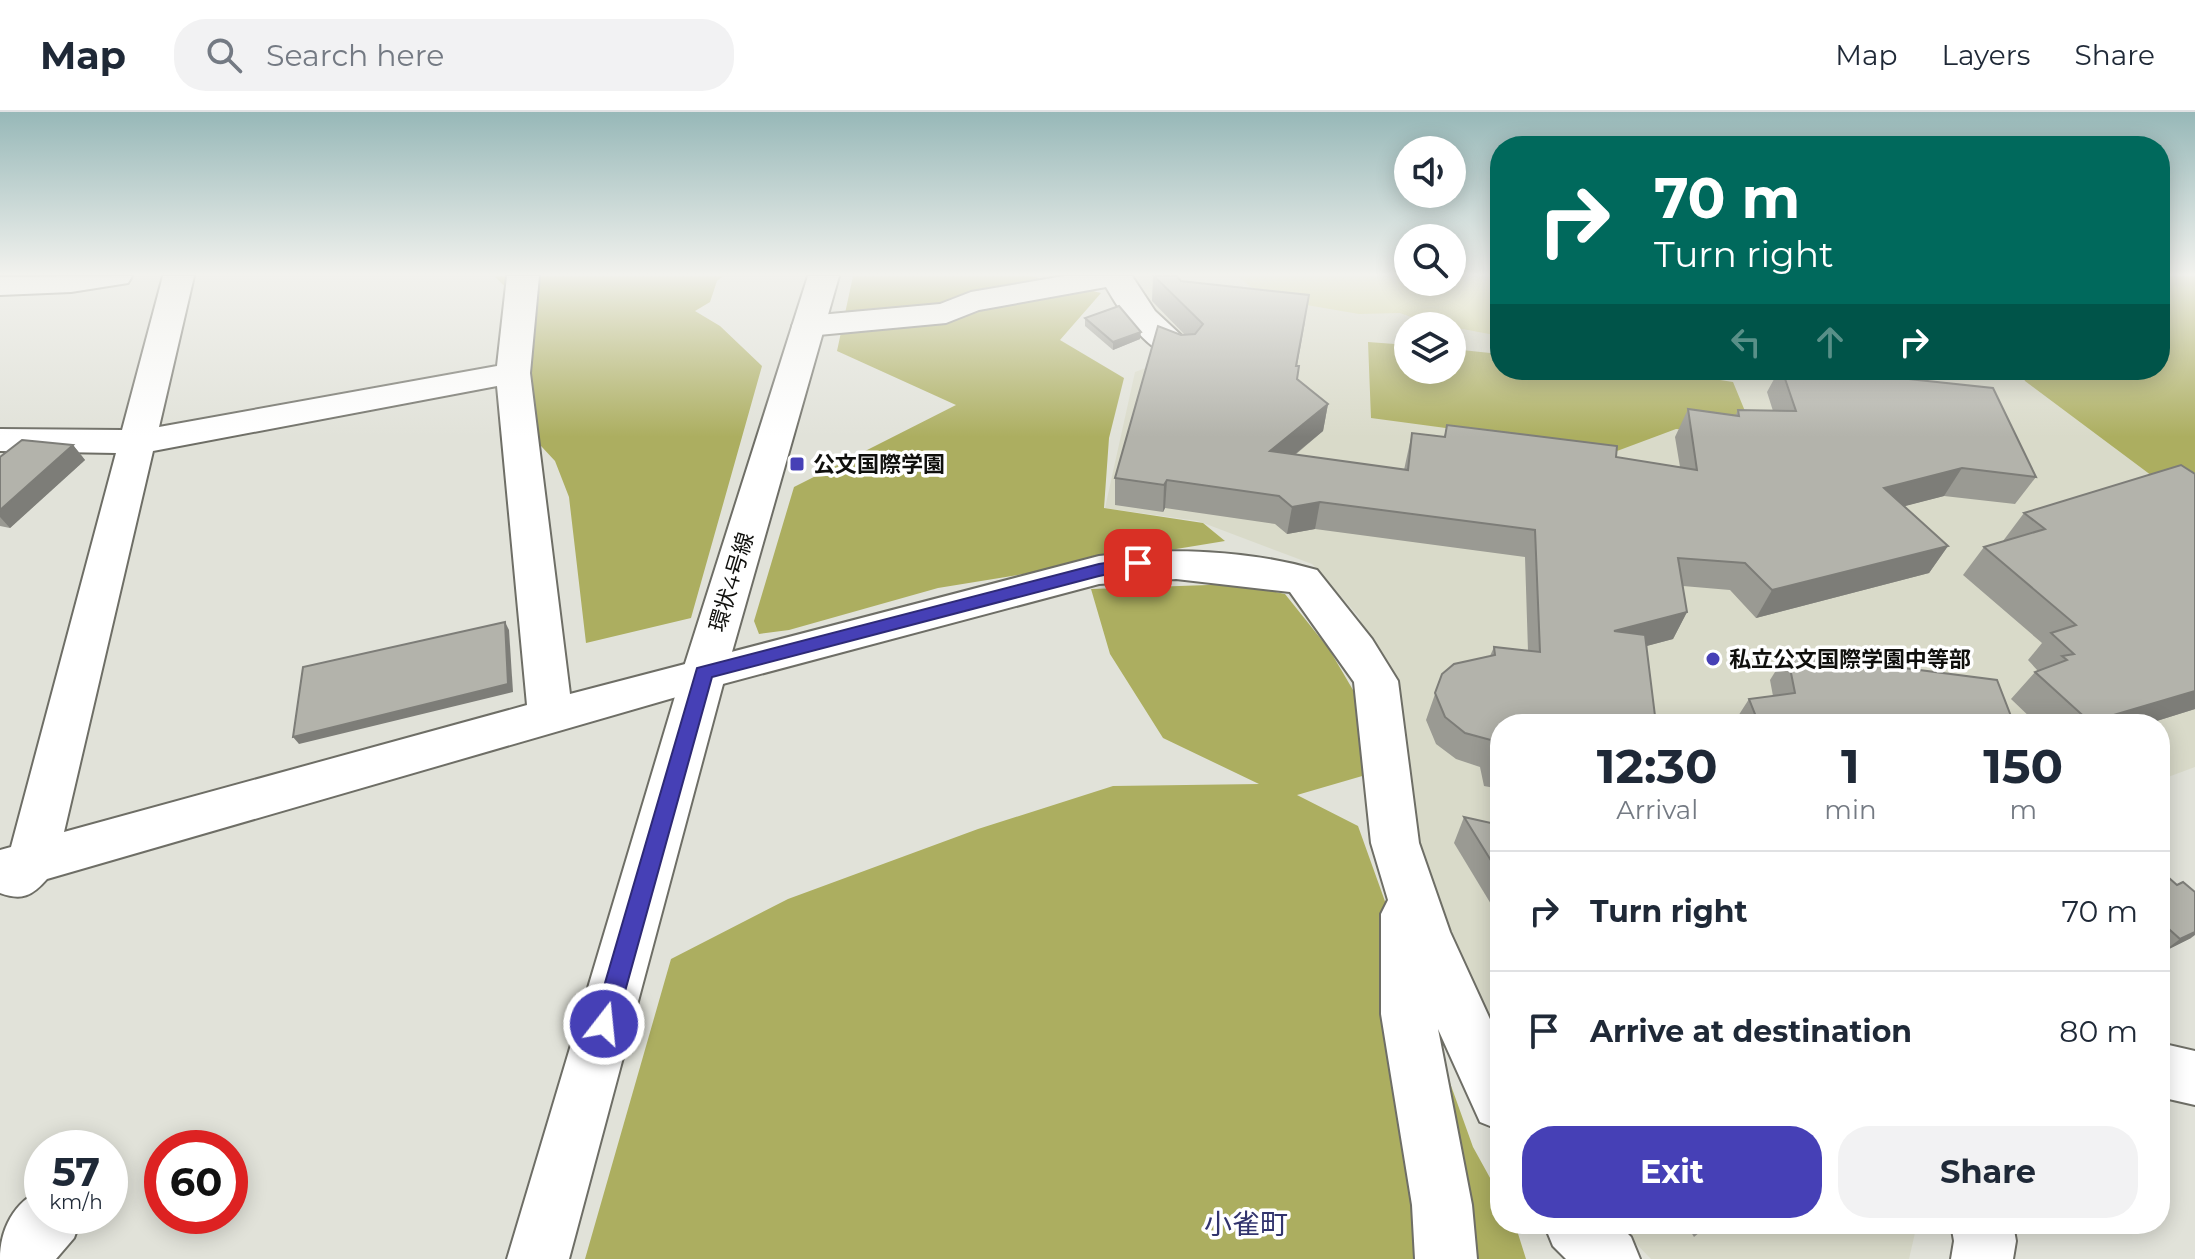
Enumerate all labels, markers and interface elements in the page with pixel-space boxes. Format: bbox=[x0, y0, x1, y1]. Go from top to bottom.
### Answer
search box bbox=[174, 19, 734, 91]
text: Map bbox=[40, 32, 126, 79]
icon: search bbox=[202, 33, 246, 77]
text: Search here bbox=[266, 37, 444, 74]
text: Map bbox=[1835, 38, 1898, 72]
text: Layers bbox=[1942, 38, 2031, 72]
text: Share bbox=[2075, 38, 2155, 72]
map controls bbox=[1394, 136, 1466, 384]
button: sound bbox=[1394, 136, 1466, 208]
text: 70 m bbox=[1654, 164, 1800, 232]
icon: right bbox=[1522, 168, 1626, 272]
button: search bbox=[1394, 224, 1466, 296]
text: Turn right bbox=[1654, 232, 1834, 276]
button: layers bbox=[1394, 312, 1466, 384]
icon: left bbox=[1724, 320, 1768, 364]
icon: ahead bbox=[1808, 320, 1852, 364]
icon: right bbox=[1892, 320, 1936, 364]
place label: 公文国際学園 bbox=[813, 451, 945, 478]
marker: 公文国際学園 bbox=[788, 455, 806, 473]
street label: 環状4号線 bbox=[704, 529, 759, 635]
pin bbox=[1104, 529, 1172, 597]
icon: arrive bbox=[1116, 541, 1160, 585]
place label: 私立公文国際学園中等部 bbox=[1729, 646, 1971, 673]
marker: 私立公文国際学園中等部 bbox=[1704, 650, 1722, 668]
text: 12:30 bbox=[1597, 737, 1718, 795]
text: 1 bbox=[1841, 737, 1860, 795]
text: 150 bbox=[1983, 737, 2063, 795]
text: Arrival bbox=[1616, 794, 1698, 826]
text: min bbox=[1824, 794, 1876, 826]
text: m bbox=[2009, 794, 2037, 826]
icon: right bbox=[1522, 889, 1566, 933]
text: Turn right bbox=[1590, 893, 1747, 930]
text: 70 m bbox=[2061, 893, 2138, 930]
position arrow bbox=[562, 982, 646, 1066]
icon: arrive bbox=[1522, 1009, 1566, 1053]
text: Arrive at destination bbox=[1590, 1013, 1912, 1050]
text: 80 m bbox=[2059, 1013, 2138, 1050]
button: Exit bbox=[1522, 1126, 1822, 1218]
button: Share bbox=[1838, 1126, 2138, 1218]
speed limit sign: 60 bbox=[144, 1130, 248, 1234]
text: 57 bbox=[52, 1147, 100, 1196]
text: km/h bbox=[49, 1190, 103, 1214]
district label: 小雀町 bbox=[1204, 1207, 1288, 1241]

